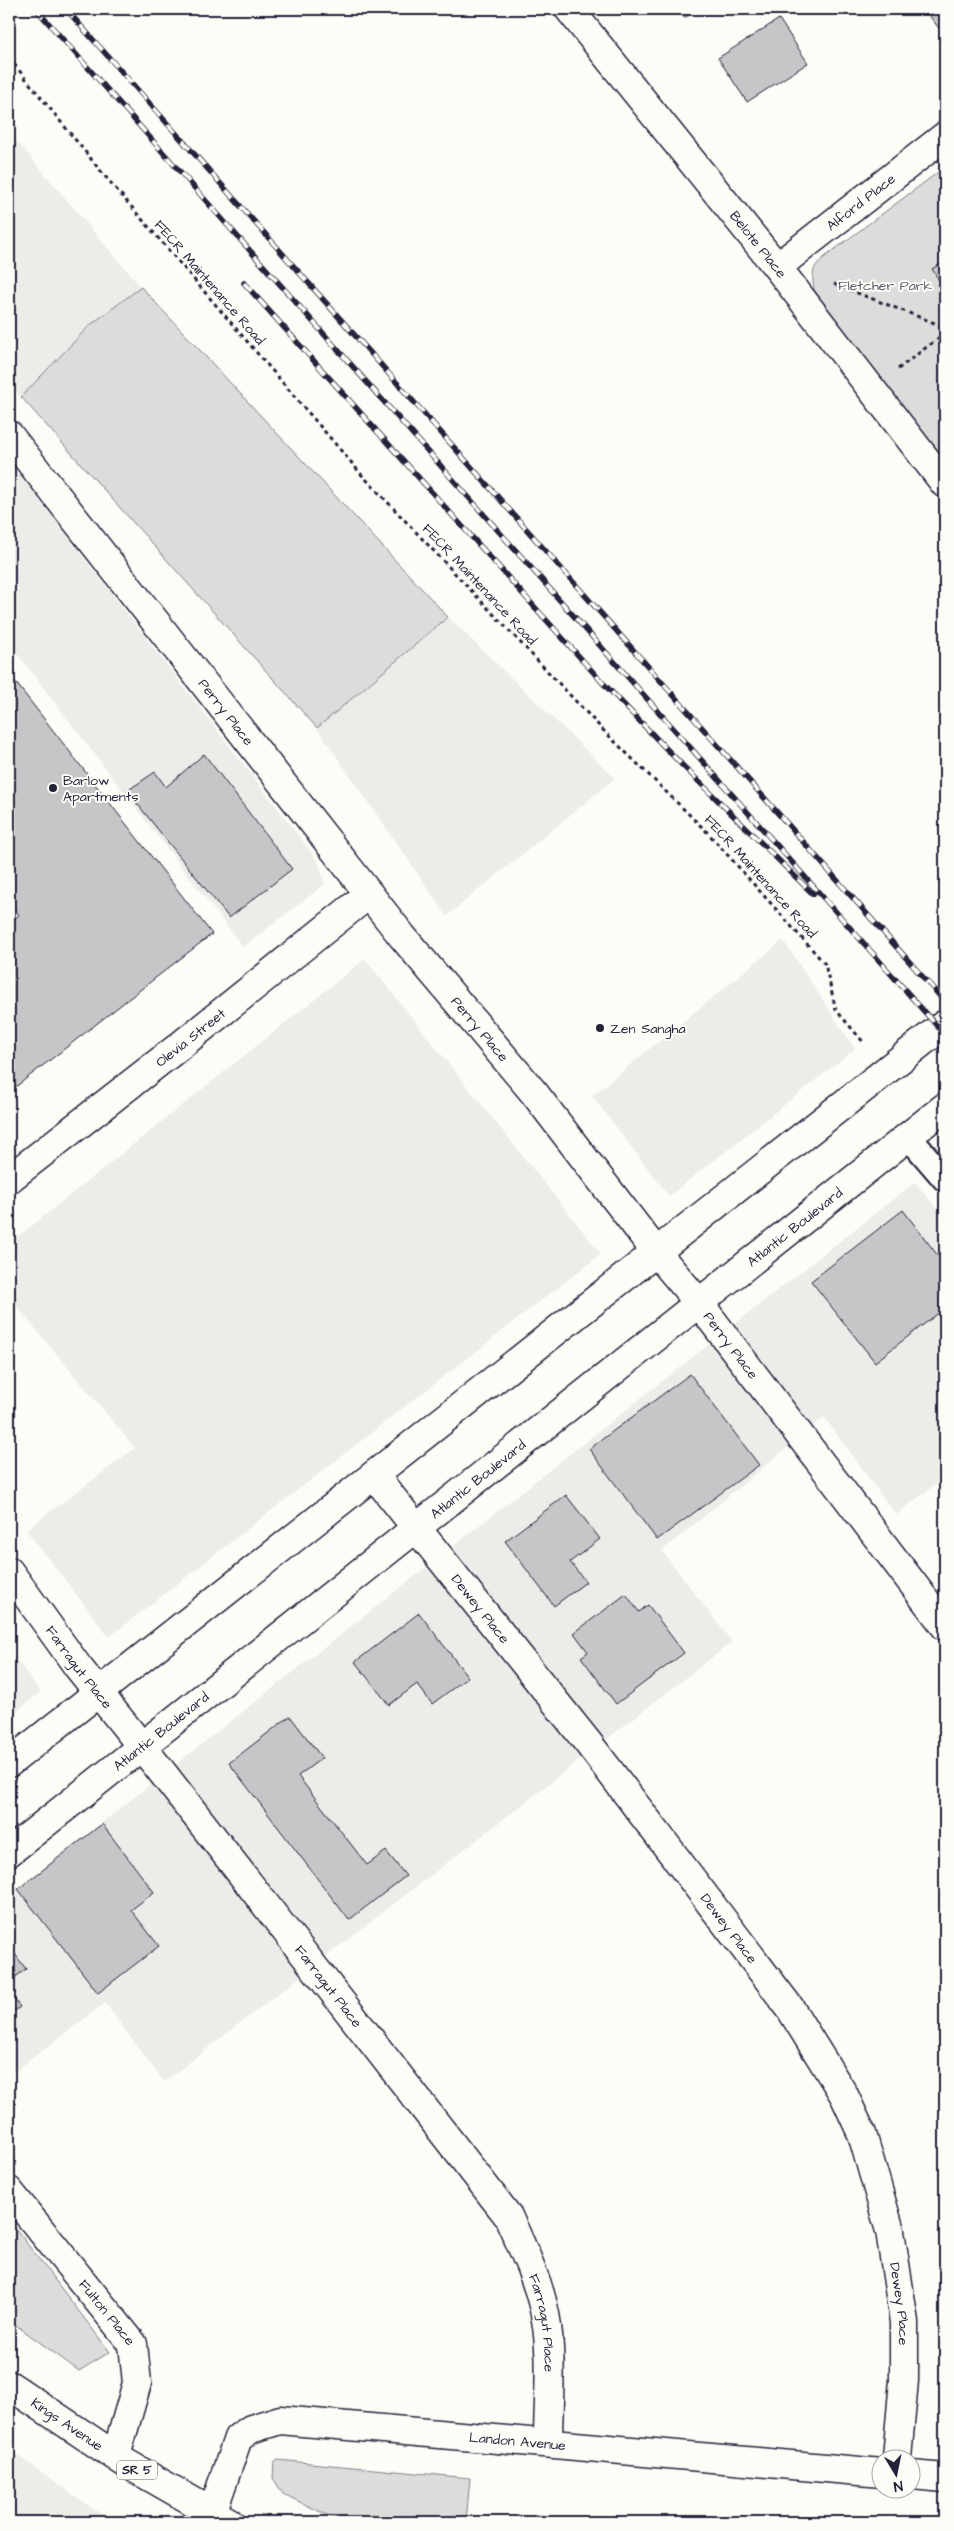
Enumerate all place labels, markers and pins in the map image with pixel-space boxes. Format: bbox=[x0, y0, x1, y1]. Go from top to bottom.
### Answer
place label: Barlow Apartments bbox=[63, 771, 138, 807]
marker: Barlow Apartments bbox=[47, 782, 59, 794]
place label: Zen Sangha bbox=[610, 1019, 686, 1039]
marker: Zen Sangha bbox=[594, 1022, 606, 1034]

